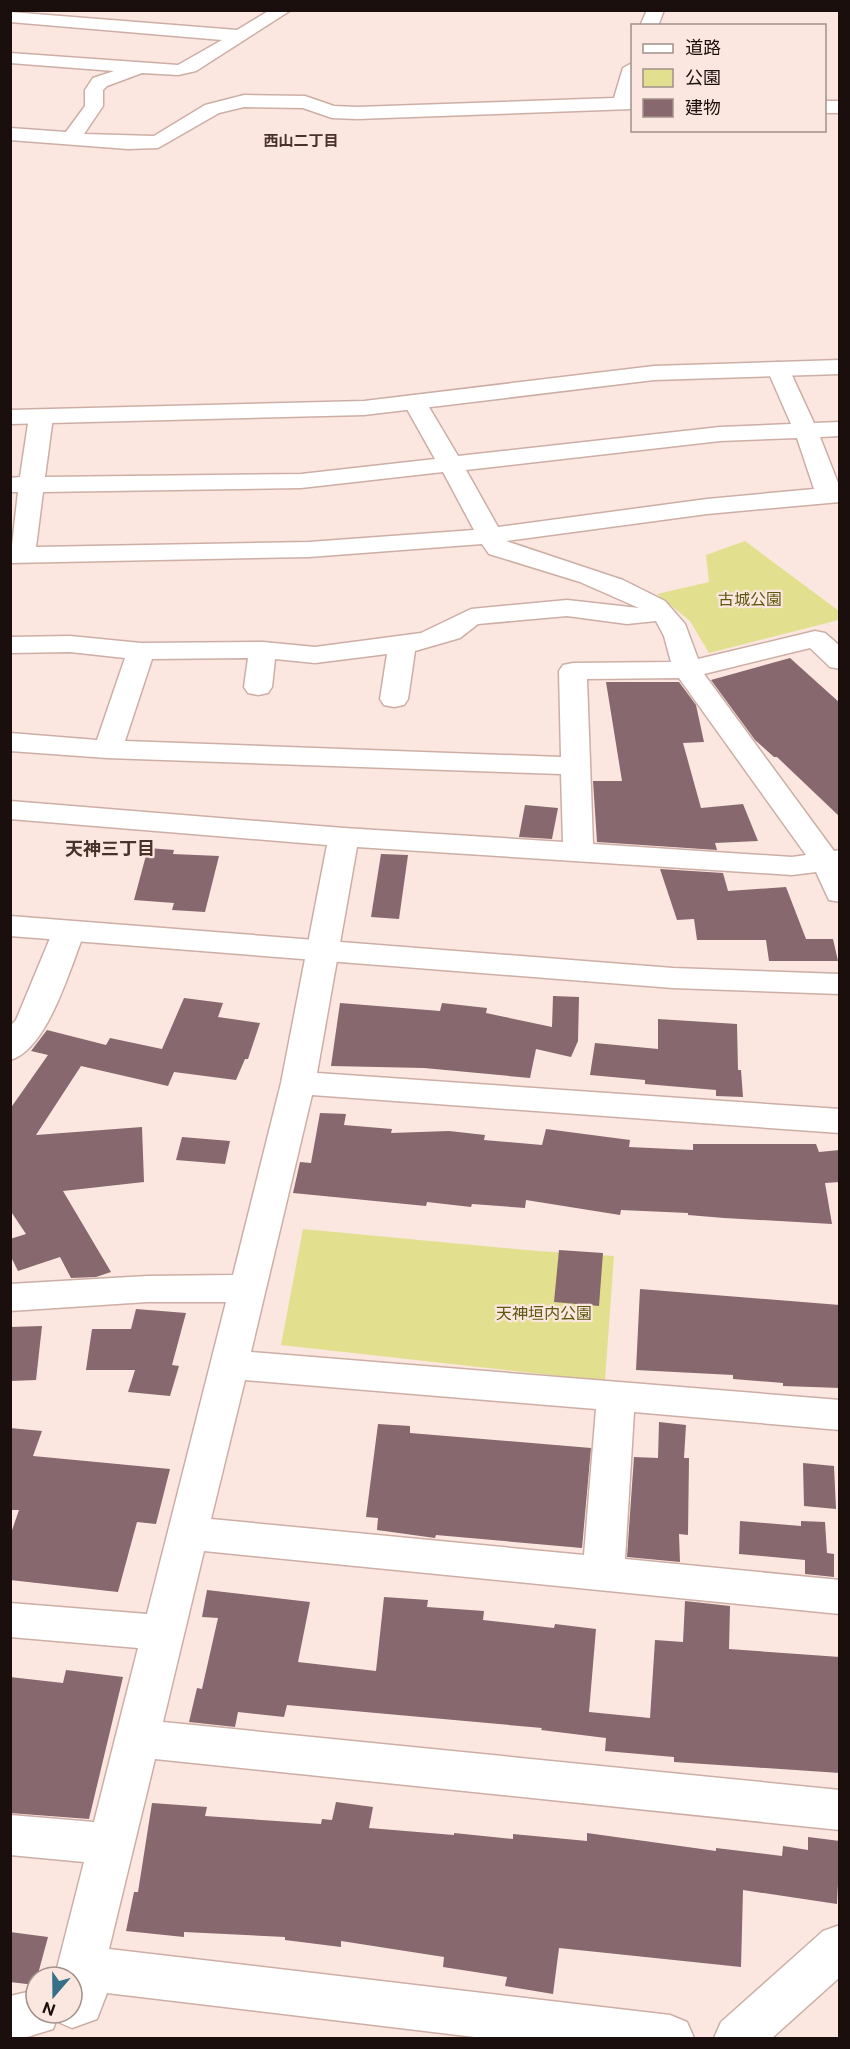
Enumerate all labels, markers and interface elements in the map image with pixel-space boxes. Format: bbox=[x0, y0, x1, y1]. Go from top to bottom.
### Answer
legend bbox=[631, 24, 826, 132]
text: 道路 bbox=[685, 37, 721, 58]
text: 公園 bbox=[685, 67, 721, 88]
text: 建物 bbox=[685, 97, 721, 118]
district label: 西山二丁目 bbox=[263, 132, 339, 149]
park label: 古城公園 bbox=[718, 590, 782, 609]
district label: 天神三丁目 bbox=[65, 838, 155, 859]
park label: 天神垣内公園 bbox=[496, 1304, 592, 1323]
north arrow bbox=[24, 1965, 84, 2025]
text: N bbox=[40, 1998, 58, 2020]

